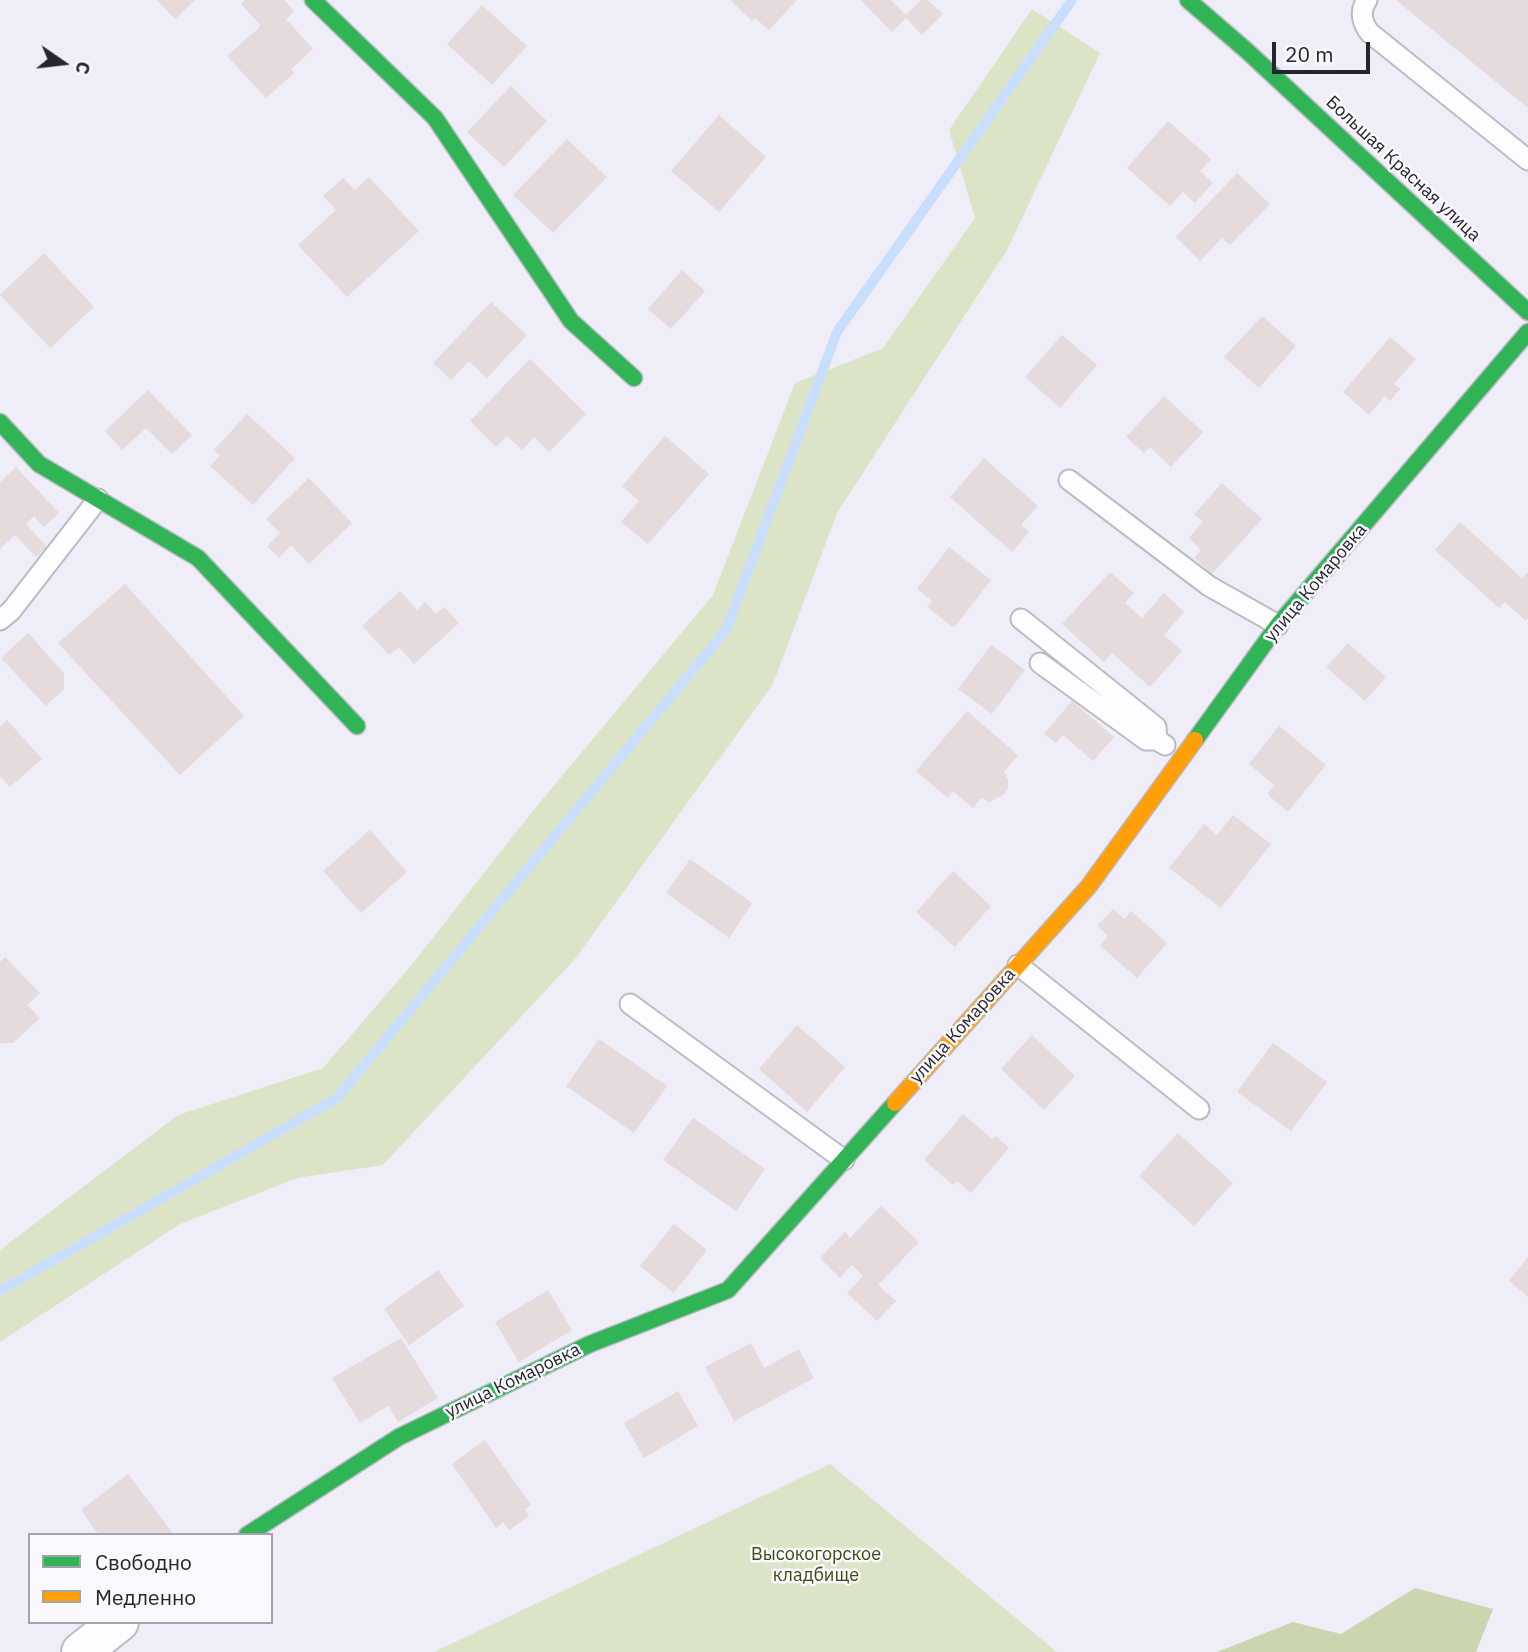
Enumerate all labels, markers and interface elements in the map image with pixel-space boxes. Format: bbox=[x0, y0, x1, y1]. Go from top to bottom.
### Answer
north arrow bbox=[28, 28, 98, 98]
scale bar bbox=[1276, 28, 1374, 72]
text: 20 m bbox=[1285, 40, 1334, 68]
text: С bbox=[70, 59, 97, 77]
street label: Большая Красная улица bbox=[1321, 92, 1485, 246]
street label: улица Комаровка bbox=[1260, 519, 1372, 647]
street label: улица Комаровка bbox=[906, 964, 1020, 1088]
street label: улица Комаровка bbox=[442, 1339, 584, 1423]
legend bbox=[28, 1533, 273, 1624]
park label: Высокогорское кладбище bbox=[751, 1544, 881, 1586]
text: Свободно bbox=[95, 1548, 192, 1576]
text: Медленно bbox=[95, 1583, 196, 1611]

